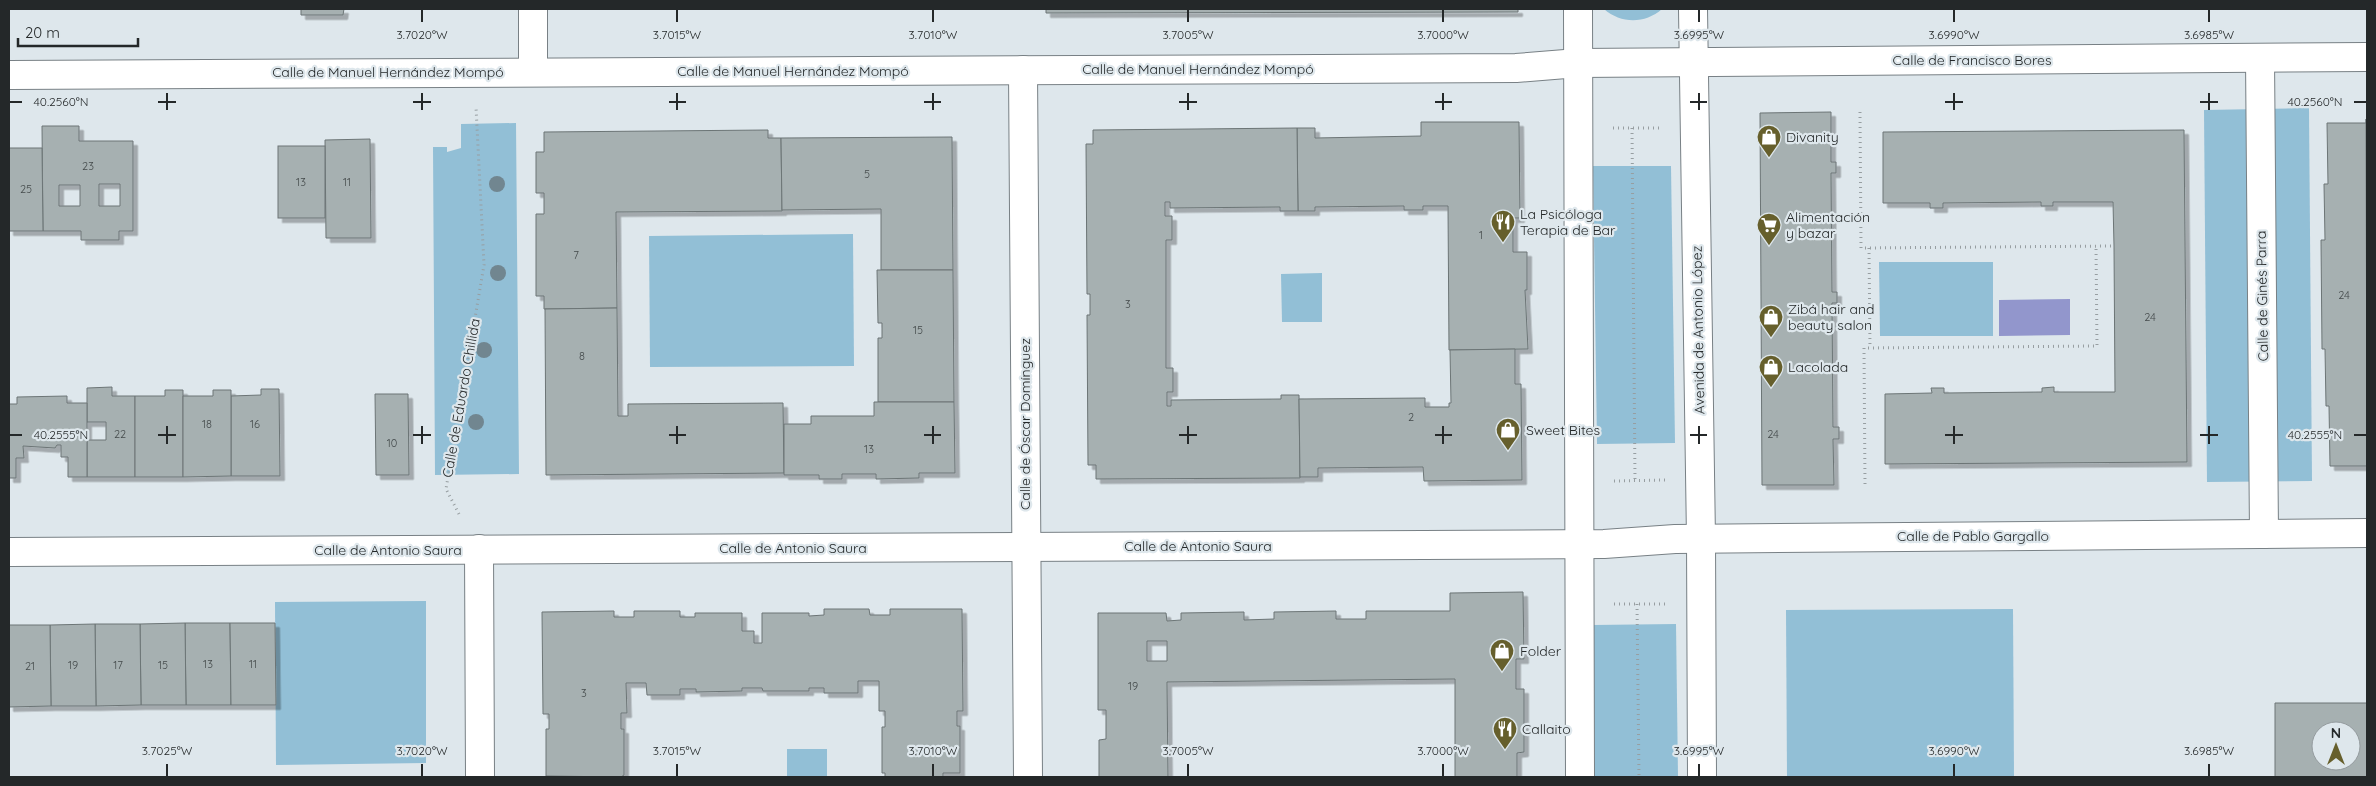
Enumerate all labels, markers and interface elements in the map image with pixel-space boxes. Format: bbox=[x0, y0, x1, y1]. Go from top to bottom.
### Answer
scale bar bbox=[18, 15, 138, 47]
text: 20 m bbox=[25, 23, 60, 42]
text: 3.7020°W bbox=[396, 27, 448, 42]
text: 3.7015°W bbox=[653, 27, 702, 42]
text: 3.7010°W bbox=[909, 27, 958, 42]
text: 3.7005°W bbox=[1162, 27, 1214, 42]
text: 3.7000°W bbox=[1417, 27, 1469, 42]
text: 3.6995°W bbox=[1674, 27, 1725, 42]
text: 3.6990°W bbox=[1928, 27, 1980, 42]
text: 3.6985°W bbox=[2184, 27, 2235, 42]
street label: Calle de Francisco Bores bbox=[1893, 51, 2051, 69]
street label: Calle de Manuel Hernández Mompó bbox=[1082, 60, 1314, 78]
street label: Calle de Manuel Hernández Mompó bbox=[677, 62, 909, 80]
street label: Calle de Manuel Hernández Mompó bbox=[272, 63, 504, 81]
text: 40.2560°N bbox=[33, 94, 89, 109]
text: 40.2560°N bbox=[2287, 94, 2343, 109]
shop icon: Divanity bbox=[1756, 124, 1782, 158]
place label: Divanity bbox=[1786, 128, 1839, 146]
house number: 23 bbox=[82, 159, 94, 173]
house number: 5 bbox=[864, 167, 870, 181]
house number: 13 bbox=[296, 175, 306, 189]
house number: 11 bbox=[343, 175, 351, 189]
house number: 25 bbox=[20, 182, 32, 196]
place label: La Psicóloga Terapia de Bar bbox=[1520, 205, 1616, 239]
place label: Alimentación y bazar bbox=[1786, 208, 1870, 242]
restaurant icon: La Psicóloga Terapia de Bar bbox=[1490, 209, 1516, 243]
supermarket icon: Alimentación y bazar bbox=[1756, 212, 1782, 246]
house number: 1 bbox=[1479, 228, 1483, 242]
street label: Calle de Ginés Parra bbox=[2252, 230, 2272, 362]
street label: Avenida de Antonio López bbox=[1688, 245, 1708, 414]
house number: 7 bbox=[573, 248, 579, 262]
house number: 24 bbox=[2338, 288, 2350, 302]
house number: 3 bbox=[1125, 297, 1131, 311]
place label: Zibá hair and beauty salon bbox=[1788, 300, 1875, 334]
shop icon: Zibá hair and beauty salon bbox=[1758, 304, 1784, 338]
house number: 24 bbox=[2144, 310, 2156, 324]
street label: Calle de Eduardo Chillida bbox=[438, 317, 484, 479]
house number: 15 bbox=[913, 323, 923, 337]
street label: Calle de Óscar Domínguez bbox=[1016, 338, 1034, 510]
house number: 8 bbox=[579, 349, 585, 363]
shop icon: Lacolada bbox=[1758, 354, 1784, 388]
place label: Lacolada bbox=[1788, 358, 1848, 376]
house number: 2 bbox=[1408, 410, 1414, 424]
house number: 18 bbox=[202, 417, 212, 431]
house number: 16 bbox=[250, 417, 260, 431]
shop icon: Sweet Bites bbox=[1495, 417, 1521, 451]
place label: Sweet Bites bbox=[1526, 421, 1600, 439]
text: 40.2555°N bbox=[34, 427, 88, 442]
house number: 22 bbox=[114, 427, 126, 441]
house number: 24 bbox=[1767, 427, 1779, 441]
text: 40.2555°N bbox=[2288, 427, 2342, 442]
house number: 10 bbox=[387, 436, 397, 450]
house number: 13 bbox=[864, 442, 874, 456]
street label: Calle de Pablo Gargallo bbox=[1897, 527, 2049, 545]
street label: Calle de Antonio Saura bbox=[1124, 537, 1272, 555]
street label: Calle de Antonio Saura bbox=[719, 539, 867, 557]
street label: Calle de Antonio Saura bbox=[314, 541, 462, 559]
shop icon: Folder bbox=[1489, 638, 1515, 672]
place label: Folder bbox=[1520, 642, 1562, 660]
house number: 13 bbox=[203, 657, 213, 671]
house number: 11 bbox=[249, 657, 257, 671]
house number: 19 bbox=[68, 658, 78, 672]
house number: 17 bbox=[113, 658, 123, 672]
house number: 15 bbox=[158, 658, 168, 672]
house number: 21 bbox=[25, 659, 35, 673]
house number: 19 bbox=[1128, 679, 1138, 693]
house number: 3 bbox=[581, 686, 587, 700]
restaurant icon: Callaito bbox=[1492, 716, 1518, 750]
place label: Callaito bbox=[1522, 720, 1571, 738]
north arrow bbox=[2311, 721, 2361, 771]
text: N bbox=[2331, 724, 2341, 742]
text: 3.7025°W bbox=[142, 743, 193, 758]
text: 3.7020°W bbox=[396, 743, 448, 758]
text: 3.7015°W bbox=[653, 743, 702, 758]
text: 3.7010°W bbox=[909, 743, 958, 758]
text: 3.7005°W bbox=[1162, 743, 1214, 758]
text: 3.7000°W bbox=[1417, 743, 1469, 758]
text: 3.6995°W bbox=[1674, 743, 1725, 758]
text: 3.6990°W bbox=[1928, 743, 1980, 758]
text: 3.6985°W bbox=[2184, 743, 2235, 758]

